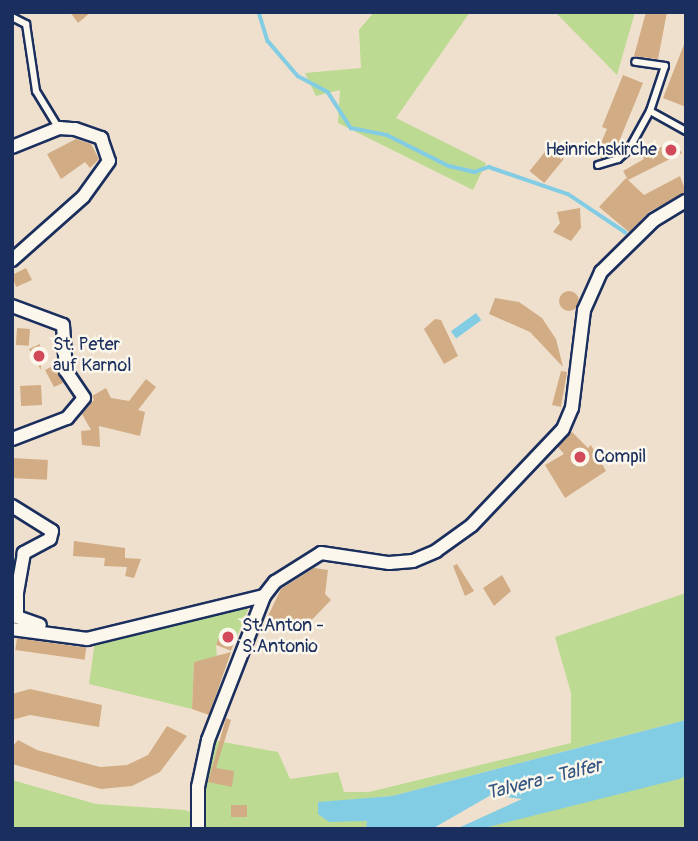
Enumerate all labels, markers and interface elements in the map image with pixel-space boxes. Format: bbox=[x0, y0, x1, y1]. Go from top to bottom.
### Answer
place label: Heinrichskirche bbox=[545, 139, 657, 161]
marker: Heinrichskirche bbox=[663, 142, 679, 158]
place label: St. Peter auf Karnol bbox=[53, 335, 131, 378]
marker: St. Peter auf Karnol bbox=[31, 348, 47, 364]
place label: Compil bbox=[594, 446, 646, 468]
marker: Compil bbox=[572, 449, 588, 465]
place label: St.Anton - S.Antonio bbox=[242, 616, 324, 658]
marker: St.Anton - S.Antonio bbox=[220, 629, 236, 645]
water label: Talvera - Talfer bbox=[484, 755, 604, 805]

